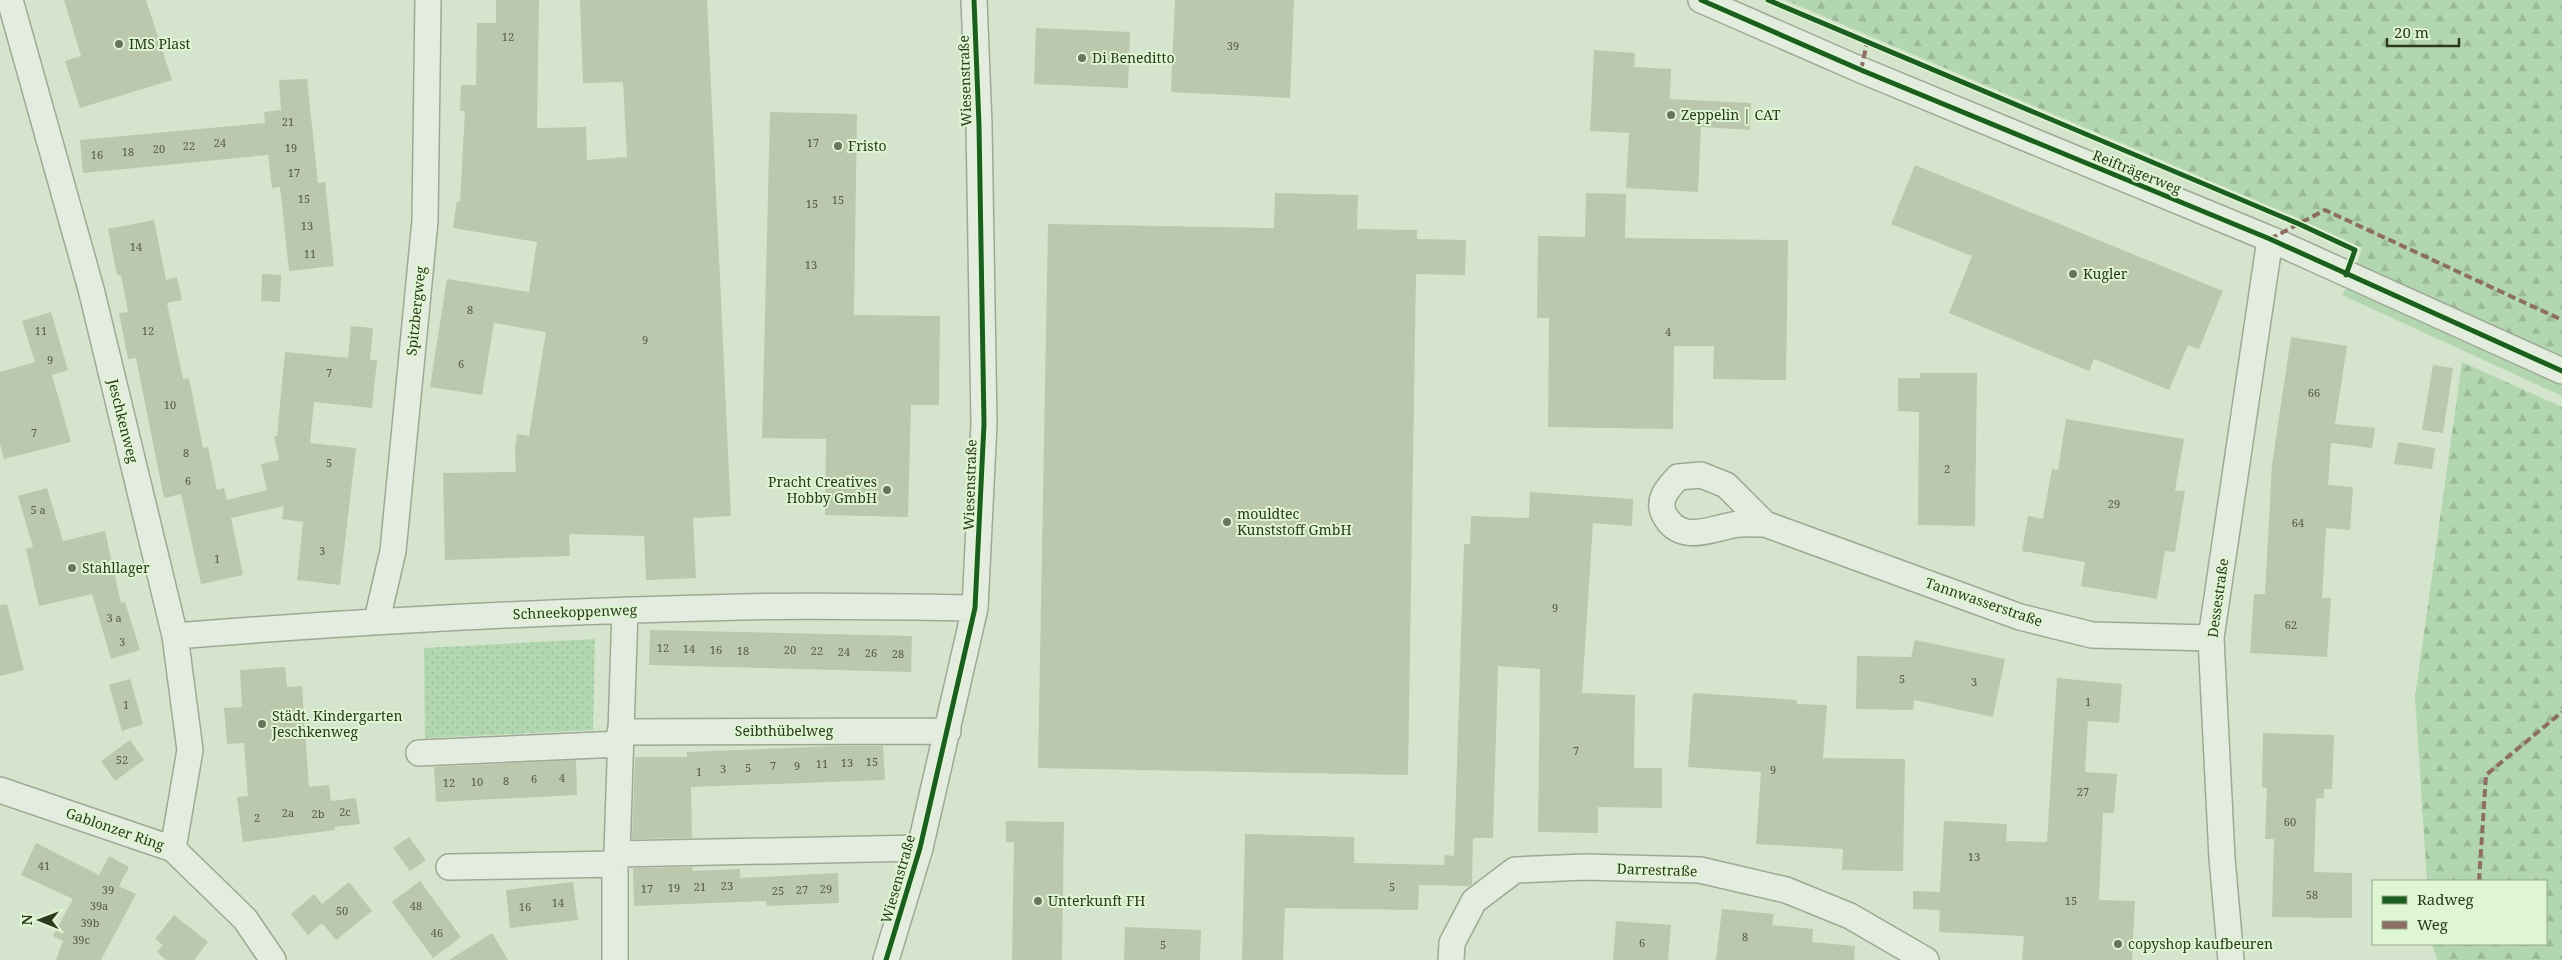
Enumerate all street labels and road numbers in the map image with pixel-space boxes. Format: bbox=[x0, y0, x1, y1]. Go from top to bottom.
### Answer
street label: Wiesenstraße bbox=[953, 35, 976, 127]
street label: Reifträgerweg bbox=[2090, 145, 2185, 198]
street label: Spitzbergweg bbox=[401, 265, 430, 357]
street label: Jeschkenweg bbox=[104, 376, 143, 465]
street label: Wiesenstraße bbox=[958, 439, 981, 531]
street label: Dessestraße bbox=[2203, 557, 2232, 639]
street label: Tannwasserstraße bbox=[1923, 573, 2045, 630]
street label: Schneekoppenweg bbox=[513, 600, 638, 623]
street label: Seibthübelweg bbox=[735, 721, 834, 740]
street label: Gablonzer Ring bbox=[63, 803, 167, 854]
street label: Wiesenstraße bbox=[876, 832, 919, 925]
street label: Darrestraße bbox=[1616, 859, 1698, 880]

